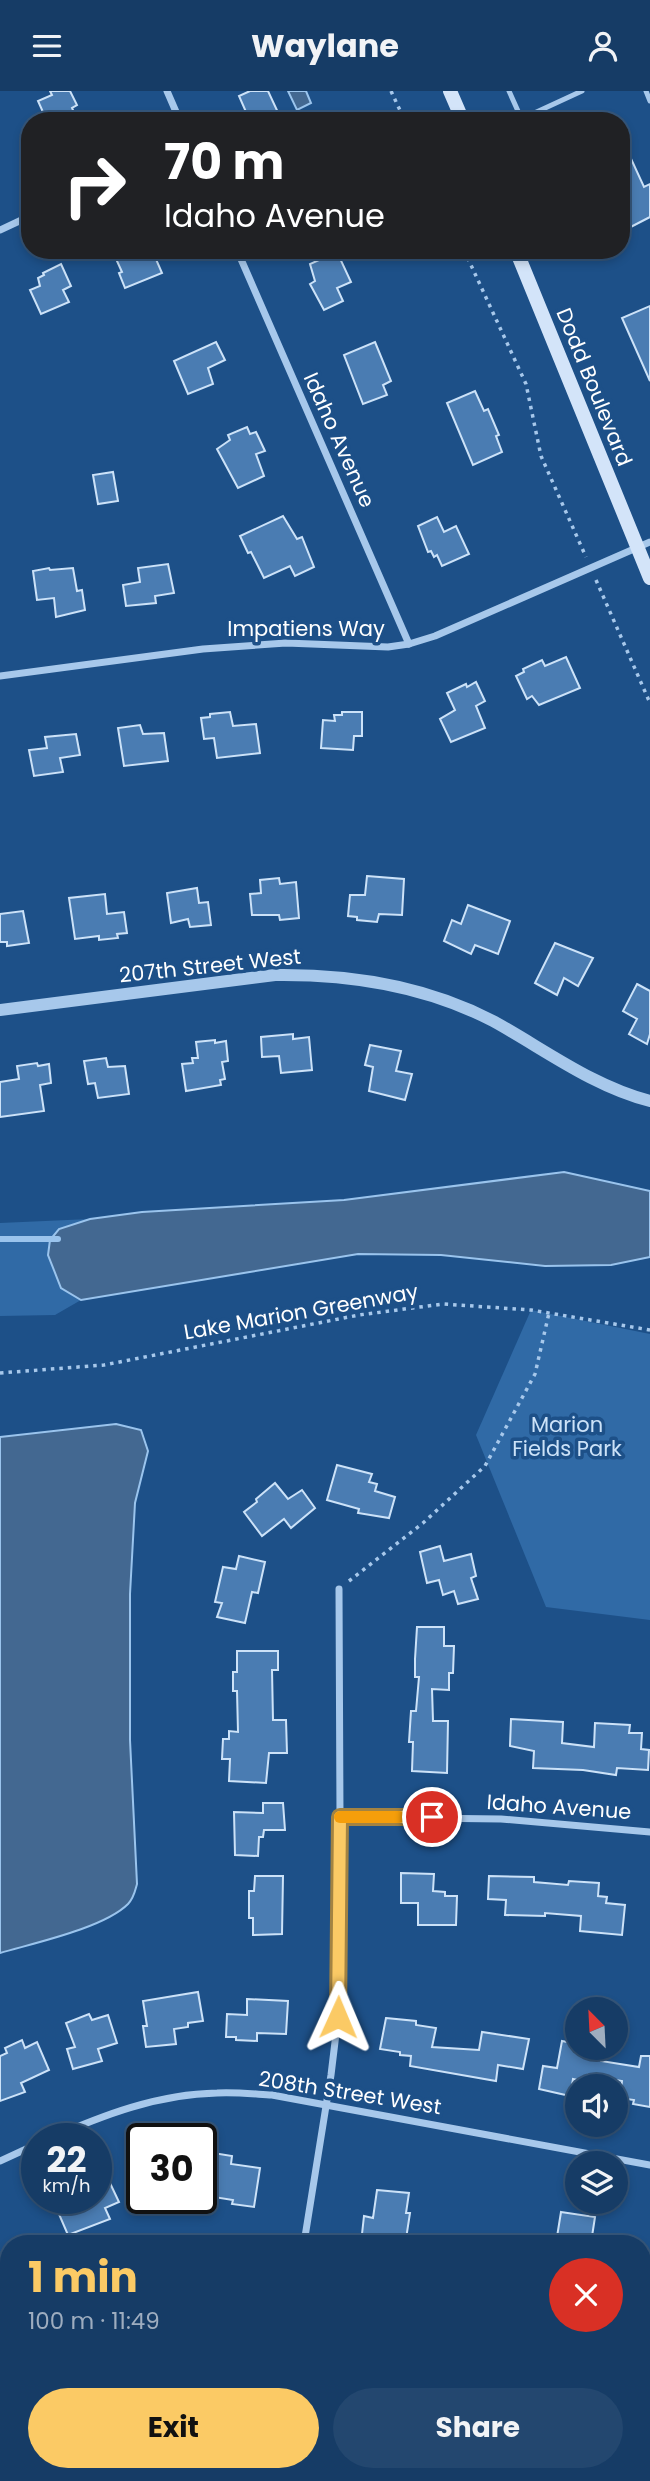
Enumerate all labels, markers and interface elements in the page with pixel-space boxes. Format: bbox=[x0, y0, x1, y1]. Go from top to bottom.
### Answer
text: Waylane bbox=[251, 23, 399, 68]
icon: menu bbox=[28, 27, 66, 65]
icon: person bbox=[584, 27, 622, 65]
text: 70 m bbox=[164, 128, 284, 196]
icon: right bbox=[49, 140, 140, 231]
text: Idaho Avenue bbox=[164, 193, 385, 238]
street label: Dodd Boulevard bbox=[550, 303, 639, 470]
street label: Idaho Avenue bbox=[297, 368, 382, 512]
street label: Impatiens Way bbox=[227, 614, 385, 643]
street label: 207th Street West bbox=[118, 942, 302, 989]
street label: Lake Marion Greenway bbox=[182, 1277, 420, 1346]
park label: Marion Fields Park bbox=[512, 1410, 622, 1463]
pin bbox=[402, 1787, 462, 1847]
street label: Idaho Avenue bbox=[486, 1787, 632, 1826]
icon: arrive bbox=[413, 1798, 451, 1836]
position arrow bbox=[301, 1980, 375, 2054]
north arrow bbox=[565, 1997, 628, 2060]
map controls bbox=[565, 1997, 628, 2214]
street label: 208th Street West bbox=[257, 2064, 443, 2121]
button: sound bbox=[565, 2074, 628, 2137]
speed limit sign: 30 bbox=[126, 2123, 217, 2214]
text: 22 bbox=[47, 2135, 86, 2184]
button: layers bbox=[565, 2151, 628, 2214]
text: km/h bbox=[43, 2173, 90, 2198]
text: 1 min bbox=[28, 2248, 138, 2307]
button: close bbox=[549, 2258, 623, 2332]
text: 100 m · 11:49 bbox=[28, 2305, 160, 2337]
button: Exit bbox=[28, 2388, 319, 2468]
button: Share bbox=[333, 2388, 623, 2468]

